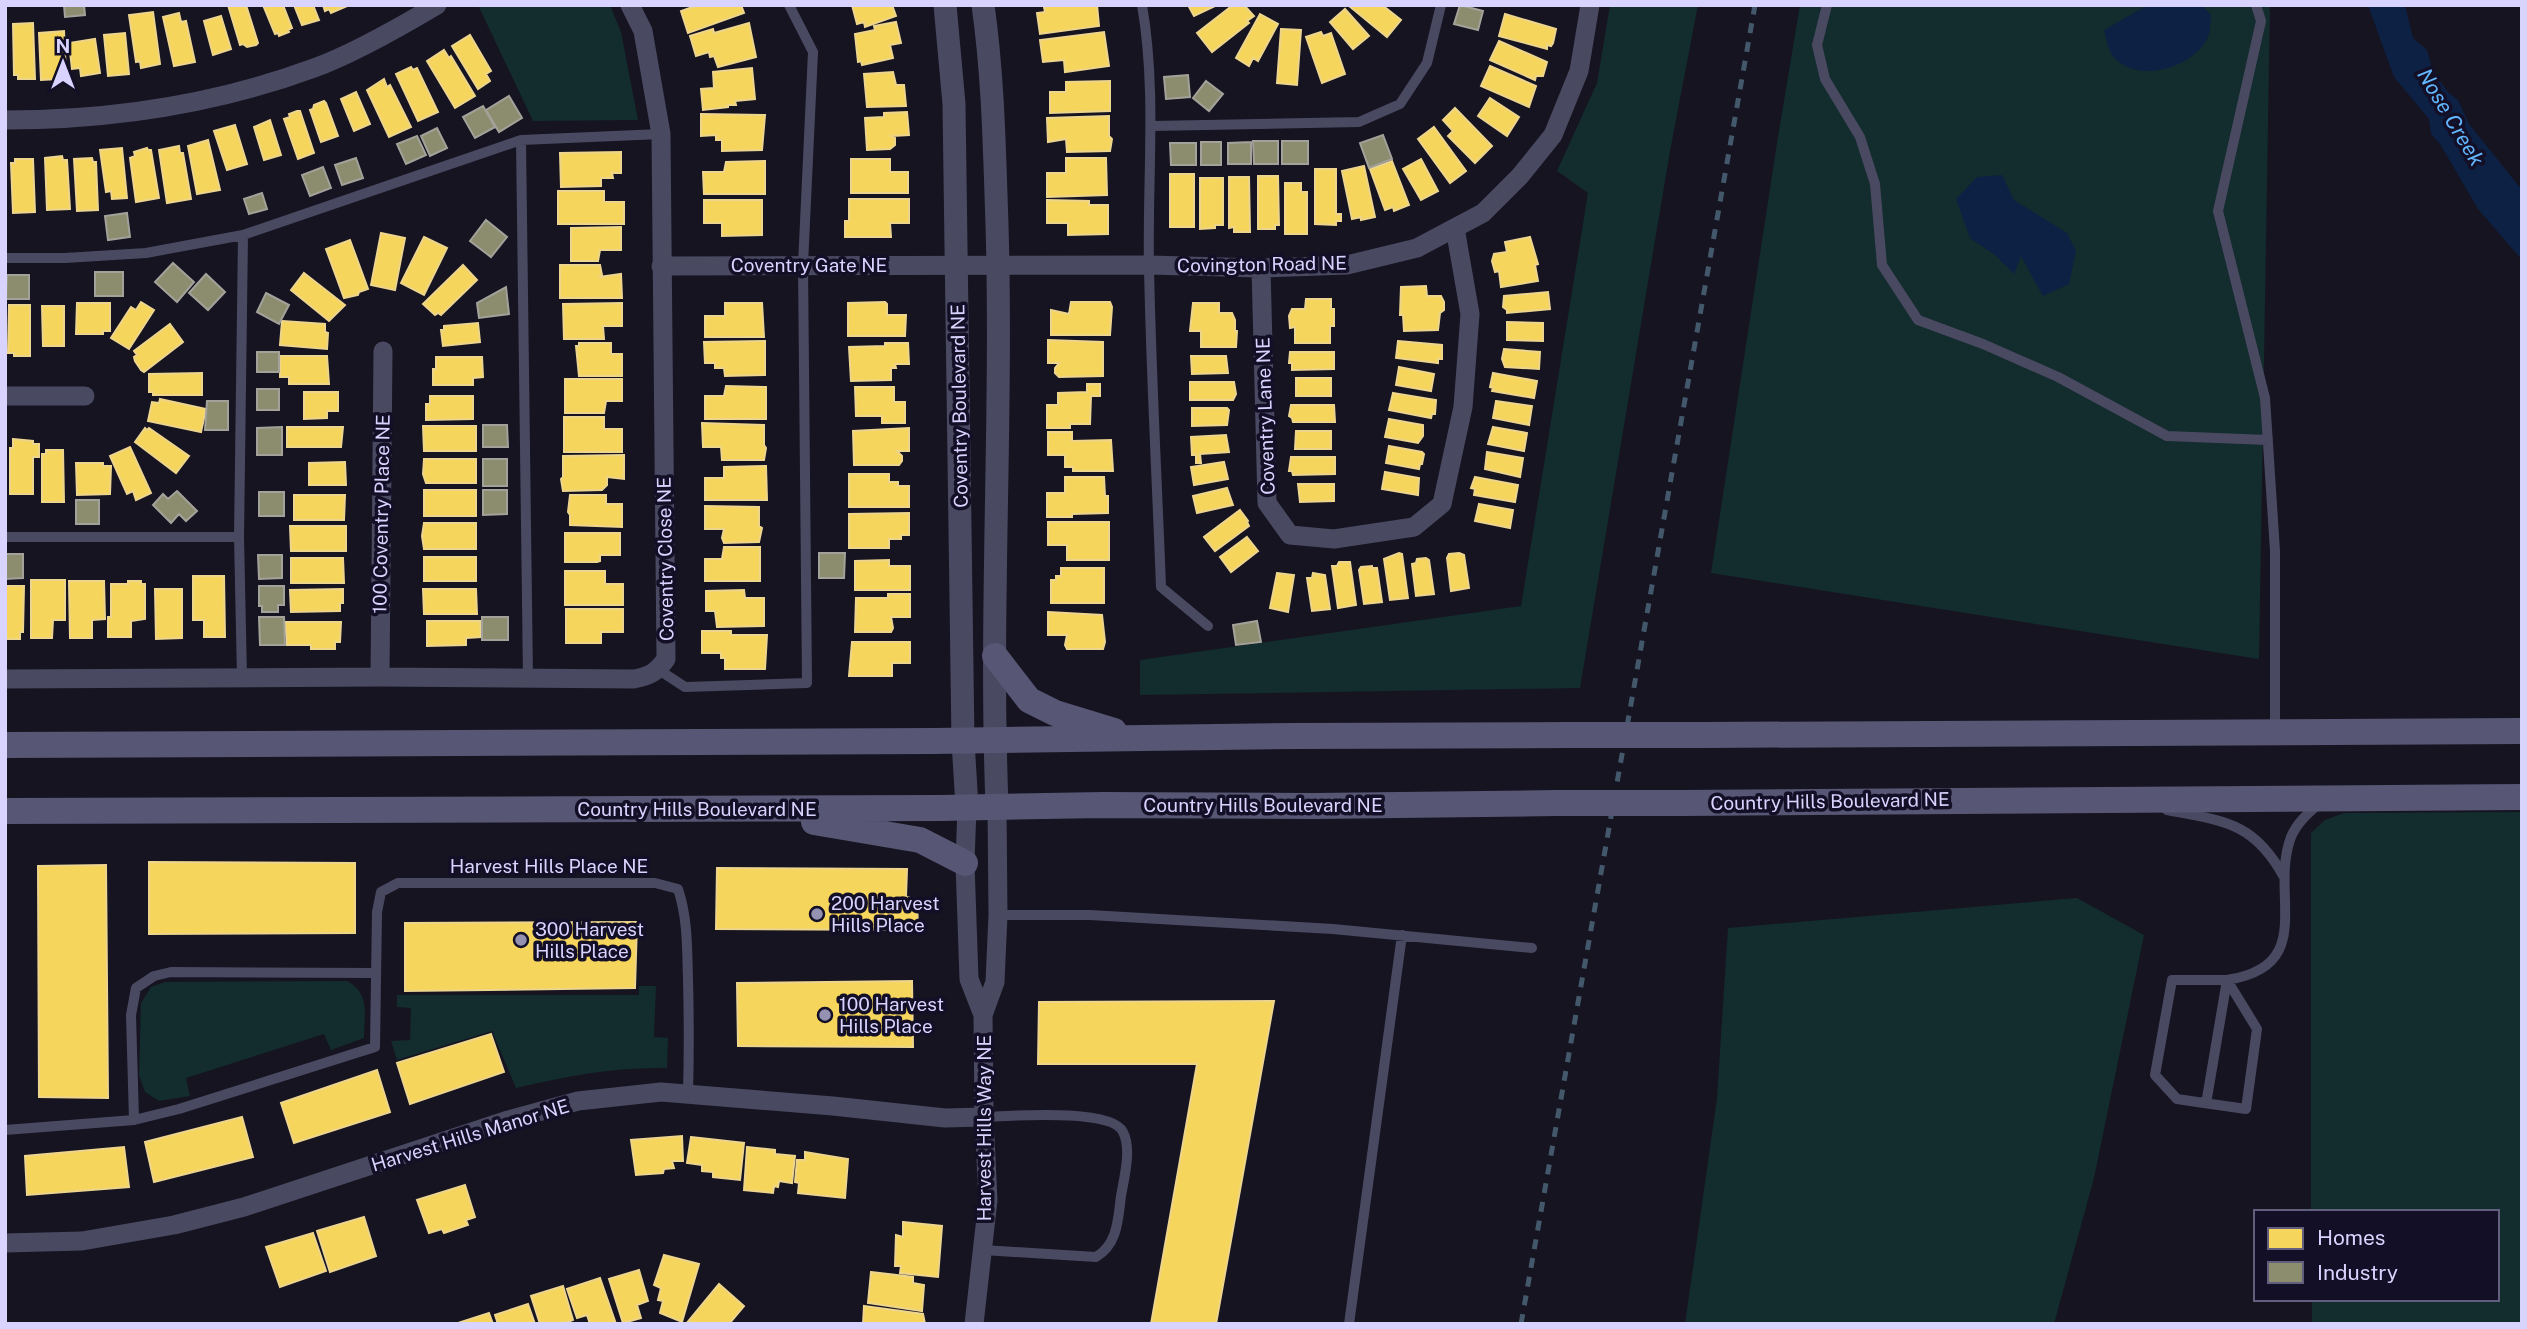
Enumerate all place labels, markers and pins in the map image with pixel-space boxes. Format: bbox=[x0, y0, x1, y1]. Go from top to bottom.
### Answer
place label: 200 Harvest Hills Place bbox=[831, 892, 940, 936]
marker: 200 Harvest Hills Place bbox=[809, 906, 825, 922]
place label: 300 Harvest Hills Place bbox=[535, 918, 644, 962]
marker: 300 Harvest Hills Place bbox=[513, 932, 529, 948]
place label: 100 Harvest Hills Place bbox=[839, 993, 944, 1037]
marker: 100 Harvest Hills Place bbox=[817, 1007, 833, 1023]

